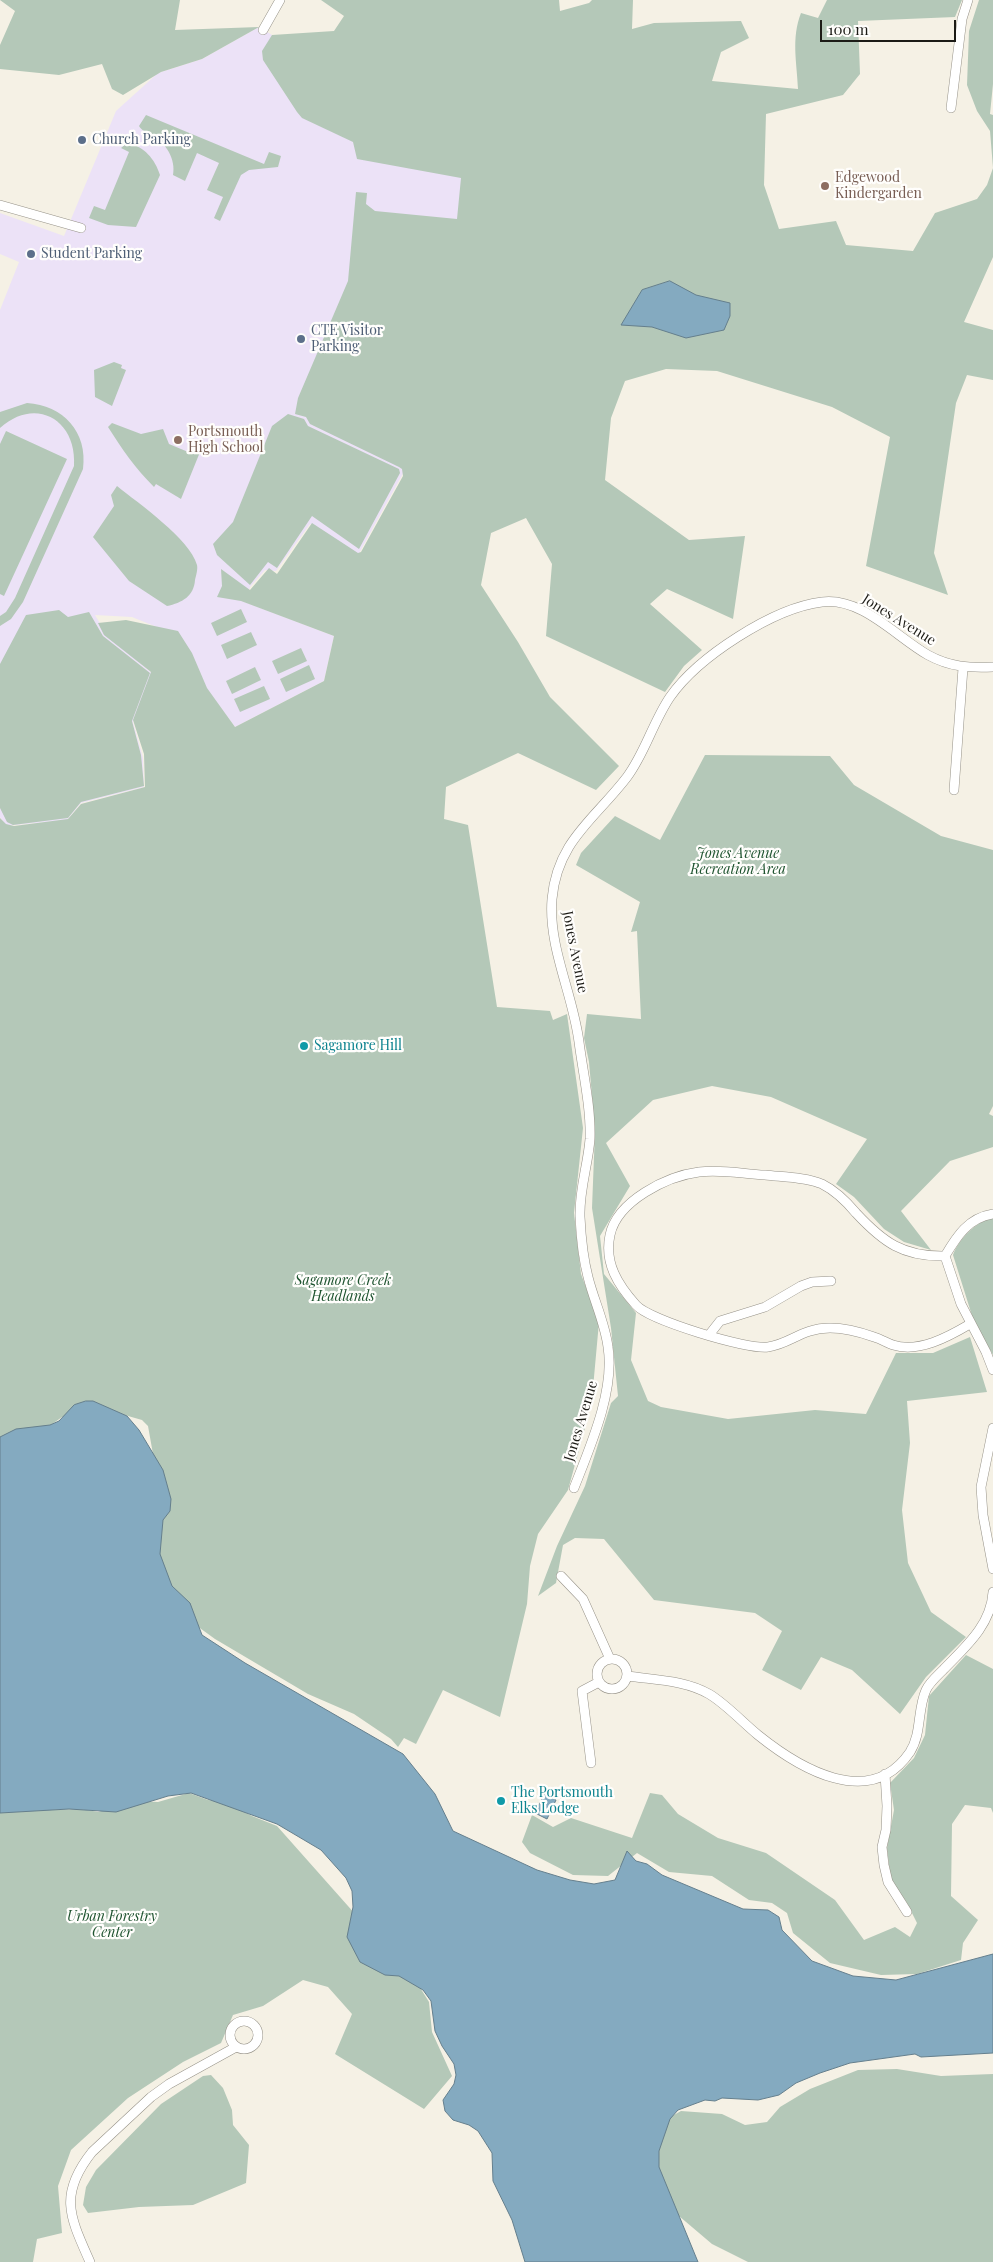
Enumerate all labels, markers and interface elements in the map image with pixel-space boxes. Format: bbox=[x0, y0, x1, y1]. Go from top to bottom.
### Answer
scale bar bbox=[823, 10, 959, 42]
text: 100 m bbox=[828, 19, 869, 39]
place label: Church Parking bbox=[92, 132, 191, 148]
marker: Church Parking bbox=[76, 134, 88, 146]
place label: Edgewood Kindergarden bbox=[835, 170, 922, 202]
marker: Edgewood Kindergarden bbox=[819, 180, 831, 192]
place label: Student Parking bbox=[41, 246, 142, 262]
marker: Student Parking bbox=[25, 248, 37, 260]
place label: CTE Visitor Parking bbox=[311, 323, 383, 356]
marker: CTE Visitor Parking bbox=[295, 333, 307, 345]
place label: Portsmouth High School bbox=[188, 424, 264, 457]
marker: Portsmouth High School bbox=[172, 434, 184, 446]
street label: Jones Avenue bbox=[859, 591, 939, 649]
park label: Jones Avenue Recreation Area bbox=[690, 846, 786, 879]
street label: Jones Avenue bbox=[559, 909, 591, 995]
place label: Sagamore Hill bbox=[314, 1038, 402, 1054]
marker: Sagamore Hill bbox=[298, 1040, 310, 1052]
park label: Sagamore Creek Headlands bbox=[295, 1273, 391, 1305]
street label: Jones Avenue bbox=[561, 1379, 601, 1463]
place label: The Portsmouth Elks Lodge bbox=[511, 1785, 613, 1818]
marker: The Portsmouth Elks Lodge bbox=[495, 1795, 507, 1807]
park label: Urban Forestry Center bbox=[67, 1909, 157, 1941]

